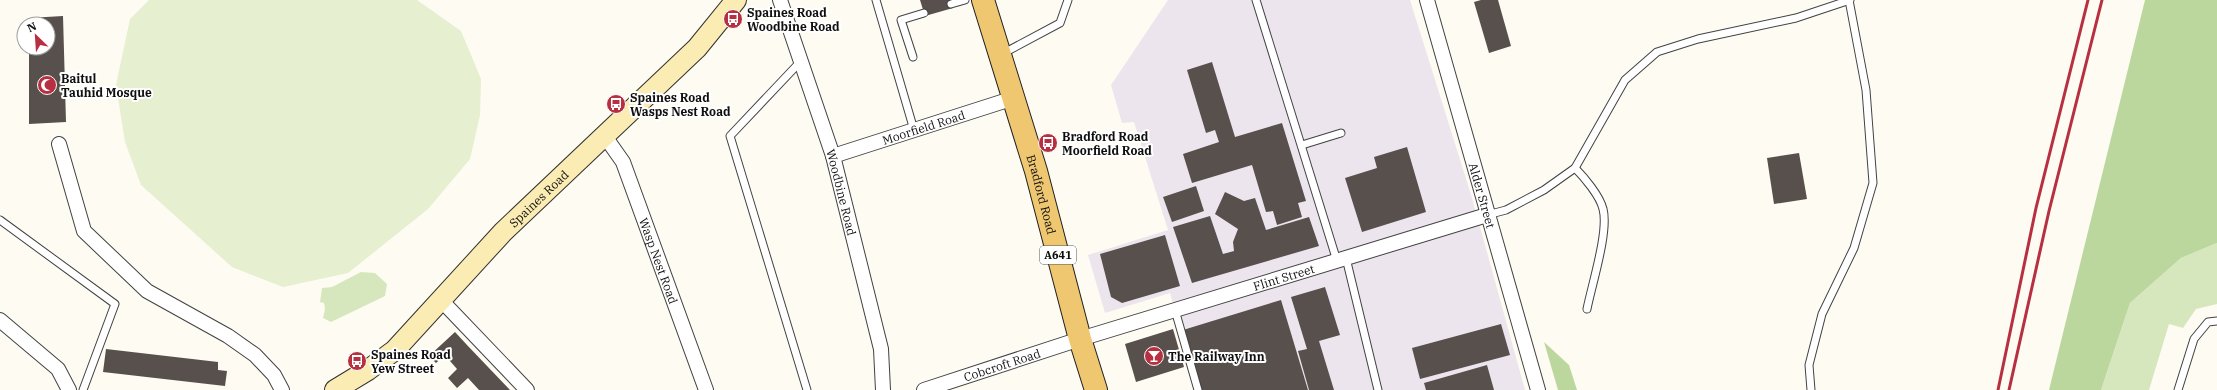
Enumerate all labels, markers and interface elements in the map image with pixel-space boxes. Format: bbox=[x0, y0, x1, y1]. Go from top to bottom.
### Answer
place label: Spaines Road Woodbine Road bbox=[747, 5, 840, 34]
bus stop icon: Spaines Road Woodbine Road bbox=[722, 8, 744, 30]
north arrow bbox=[16, 16, 56, 56]
text: N bbox=[25, 19, 39, 35]
place label: Baitul Tauhid Mosque bbox=[61, 71, 152, 100]
mosque icon: Baitul Tauhid Mosque bbox=[36, 74, 58, 96]
place label: Spaines Road Wasps Nest Road bbox=[630, 90, 731, 119]
bus stop icon: Spaines Road Wasps Nest Road bbox=[605, 93, 627, 115]
street label: Moorfield Road bbox=[880, 107, 967, 147]
place label: Bradford Road Moorfield Road bbox=[1062, 129, 1152, 158]
bus stop icon: Bradford Road Moorfield Road bbox=[1037, 132, 1059, 154]
street label: Woodbine Road bbox=[824, 147, 860, 237]
street label: Bradford Road bbox=[1024, 152, 1060, 236]
street label: Alder Street bbox=[1466, 161, 1499, 230]
street label: Spaines Road bbox=[506, 167, 571, 230]
street label: Wasp Nest Road bbox=[636, 215, 681, 306]
road number: A641 bbox=[1040, 246, 1076, 264]
street label: Flint Street bbox=[1251, 261, 1316, 293]
street label: Cobcroft Road bbox=[962, 345, 1042, 384]
bar icon: The Railway Inn bbox=[1143, 345, 1165, 367]
place label: Spaines Road Yew Street bbox=[371, 347, 451, 376]
place label: The Railway Inn bbox=[1168, 349, 1265, 364]
bus stop icon: Spaines Road Yew Street bbox=[346, 350, 368, 372]

